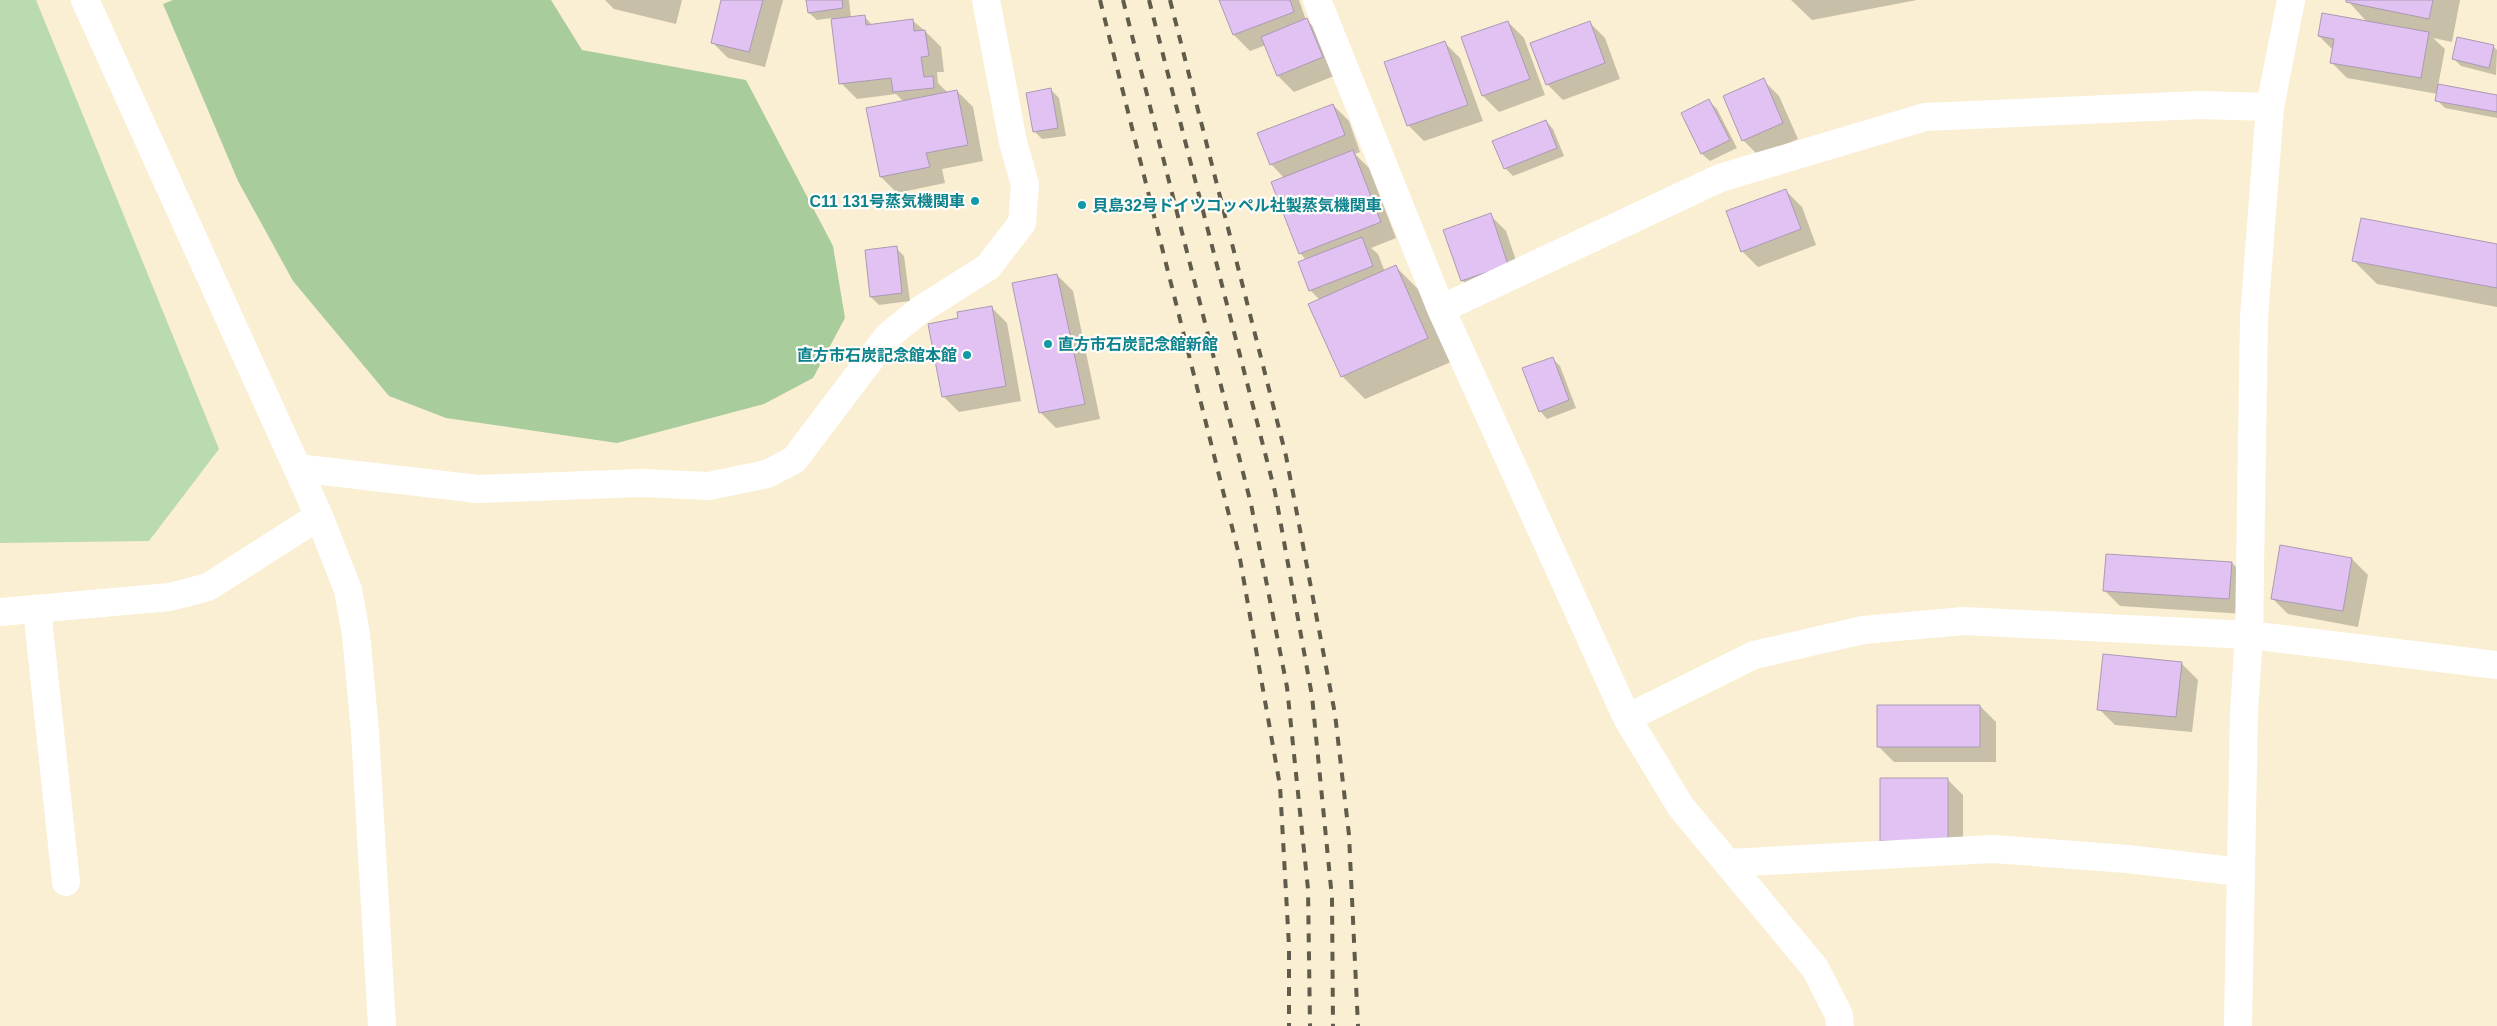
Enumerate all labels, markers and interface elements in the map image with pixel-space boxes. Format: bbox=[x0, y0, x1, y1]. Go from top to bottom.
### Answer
place label: C11 131号蒸気機関車 bbox=[809, 192, 965, 210]
marker: C11 131号蒸気機関車 bbox=[969, 195, 981, 207]
place label: 貝島32号ドイツコッペル社製蒸気機関車 bbox=[1092, 196, 1382, 214]
marker: 貝島32号ドイツコッペル社製蒸気機関車 bbox=[1076, 199, 1088, 211]
place label: 直方市石炭記念館新館 bbox=[1058, 335, 1218, 353]
marker: 直方市石炭記念館新館 bbox=[1042, 338, 1054, 350]
place label: 直方市石炭記念館本館 bbox=[797, 346, 957, 364]
marker: 直方市石炭記念館本館 bbox=[961, 349, 973, 361]

